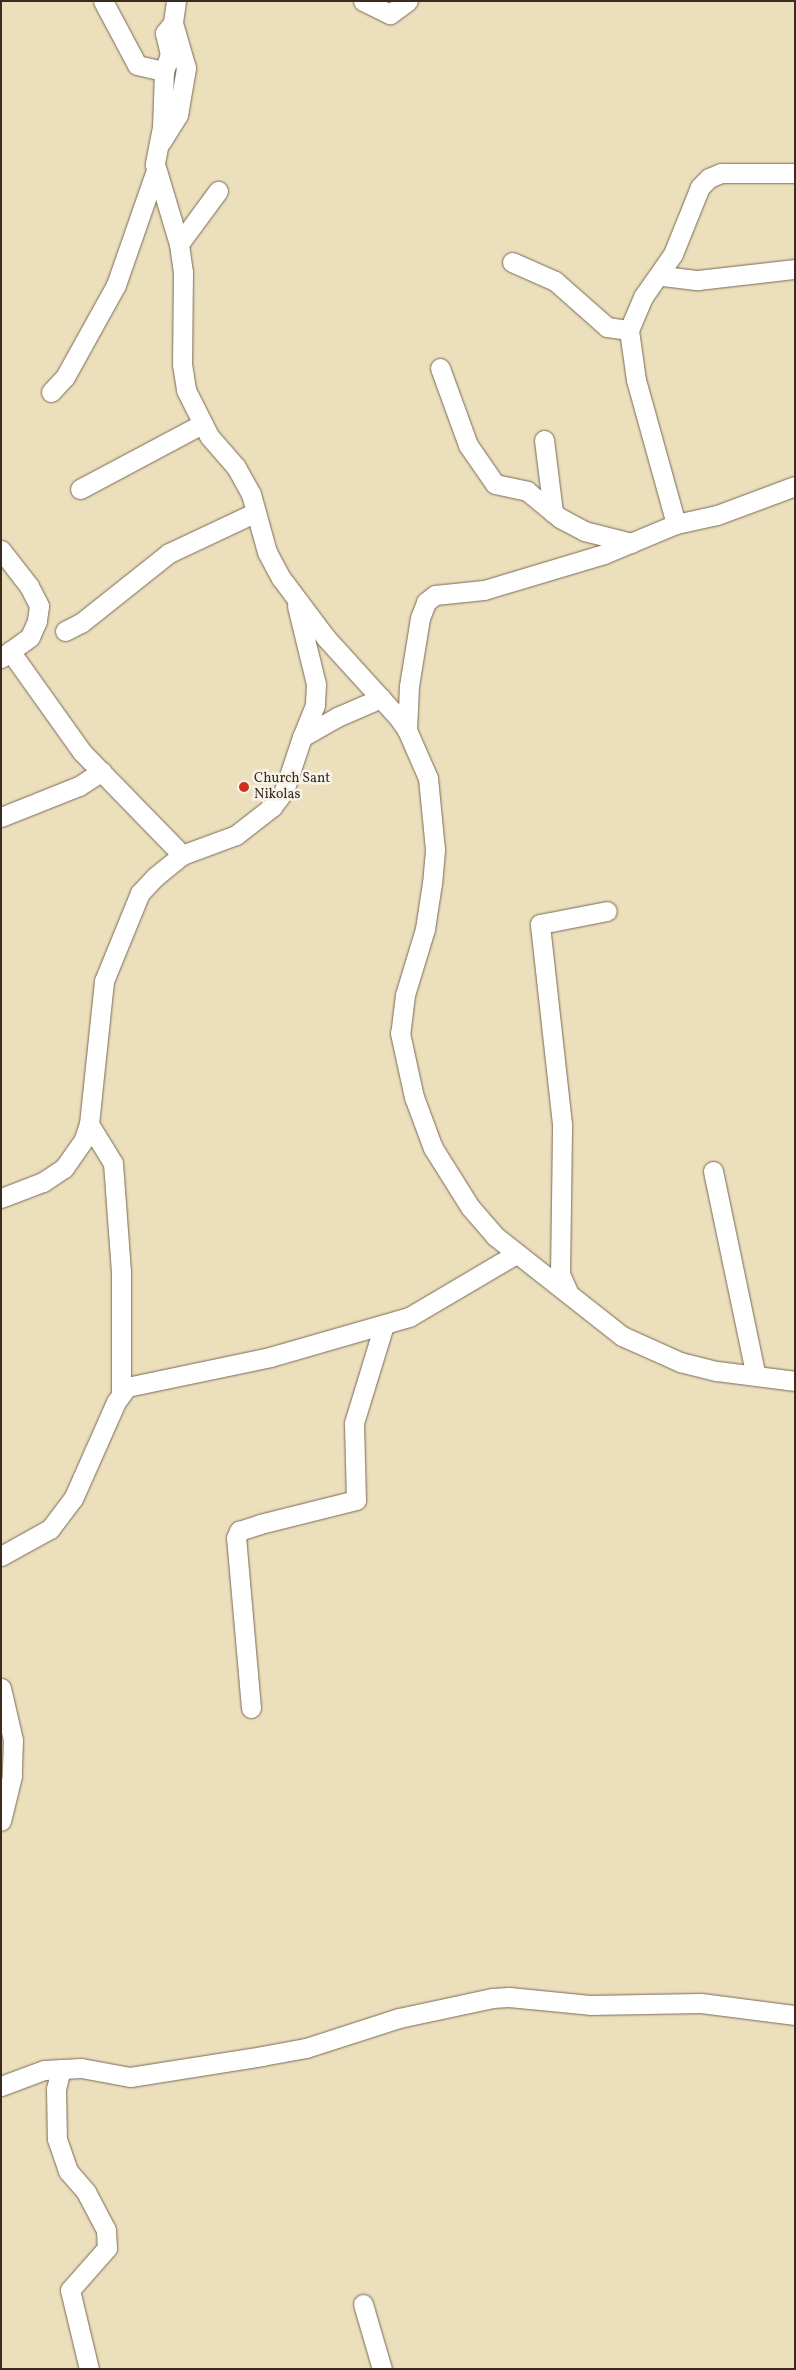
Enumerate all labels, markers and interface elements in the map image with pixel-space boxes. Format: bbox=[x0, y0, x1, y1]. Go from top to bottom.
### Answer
place label: Church Sant Nikolas bbox=[254, 771, 330, 804]
marker: Church Sant Nikolas bbox=[238, 781, 250, 793]

